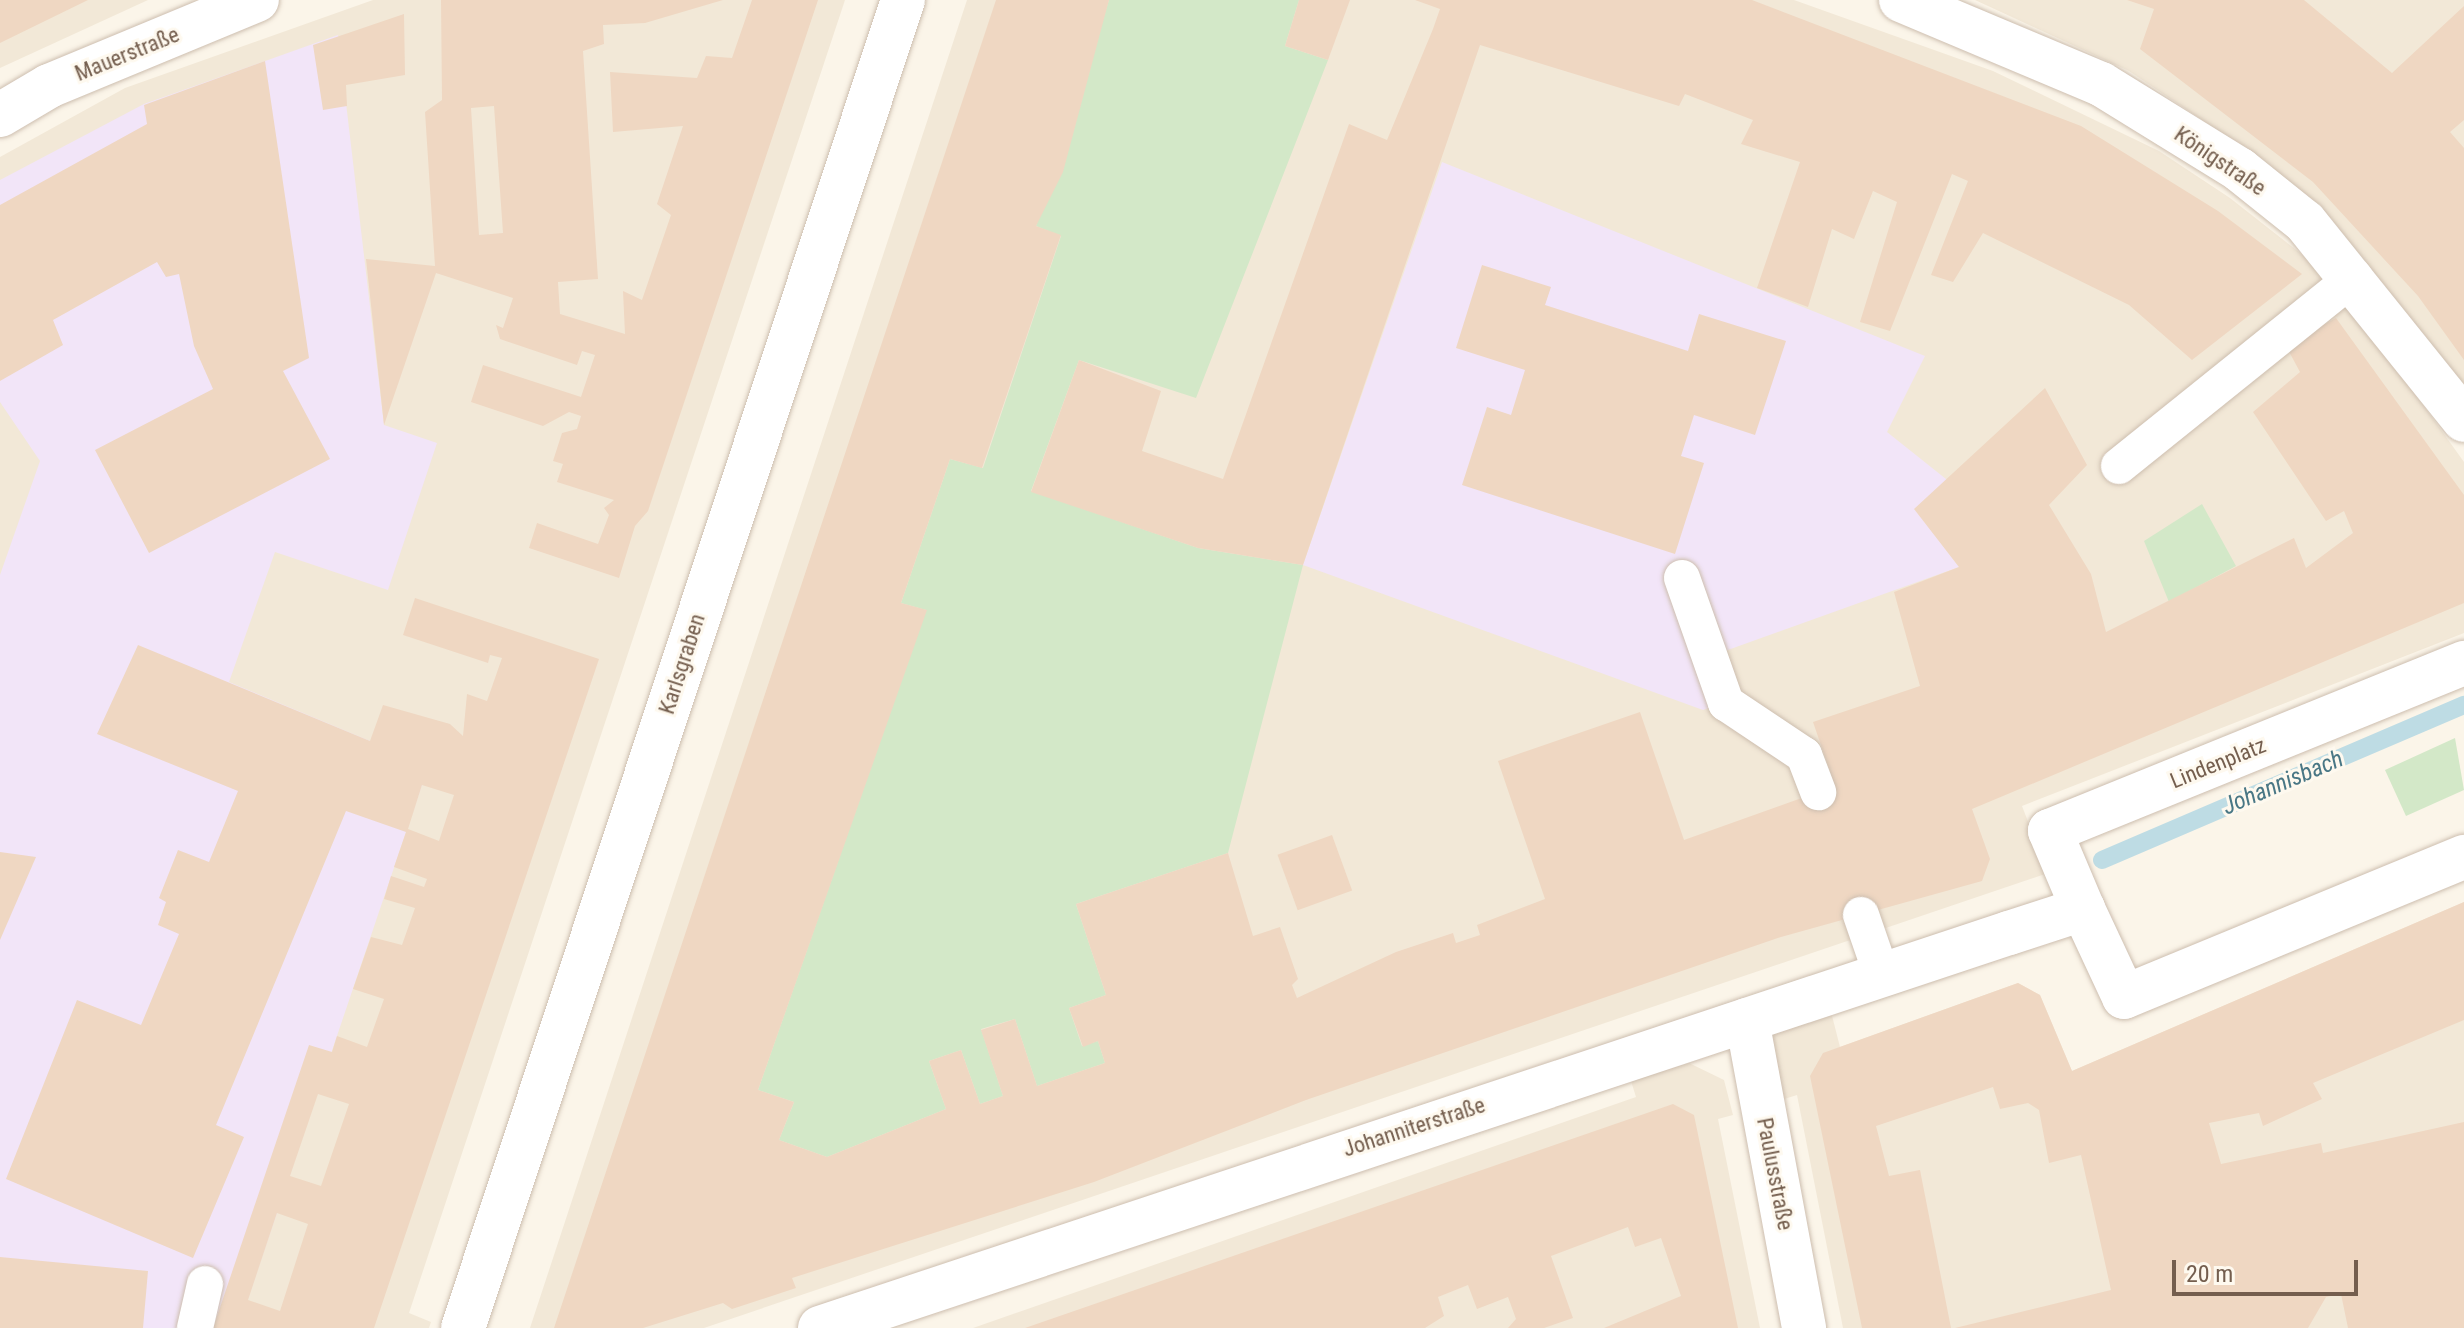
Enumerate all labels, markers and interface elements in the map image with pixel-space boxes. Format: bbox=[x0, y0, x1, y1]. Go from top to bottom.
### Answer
street label: Mauerstraße bbox=[71, 21, 183, 87]
street label: Königstraße bbox=[2169, 121, 2271, 201]
street label: Karlsgraben bbox=[653, 611, 711, 717]
street label: Lindenplatz bbox=[2166, 732, 2270, 794]
water label: Johannisbach bbox=[2218, 745, 2348, 821]
street label: Johanniterstraße bbox=[1340, 1092, 1488, 1162]
street label: Paulusstraße bbox=[1751, 1115, 1799, 1233]
scale bar bbox=[2176, 1244, 2362, 1294]
text: 20 m bbox=[2186, 1260, 2233, 1288]

